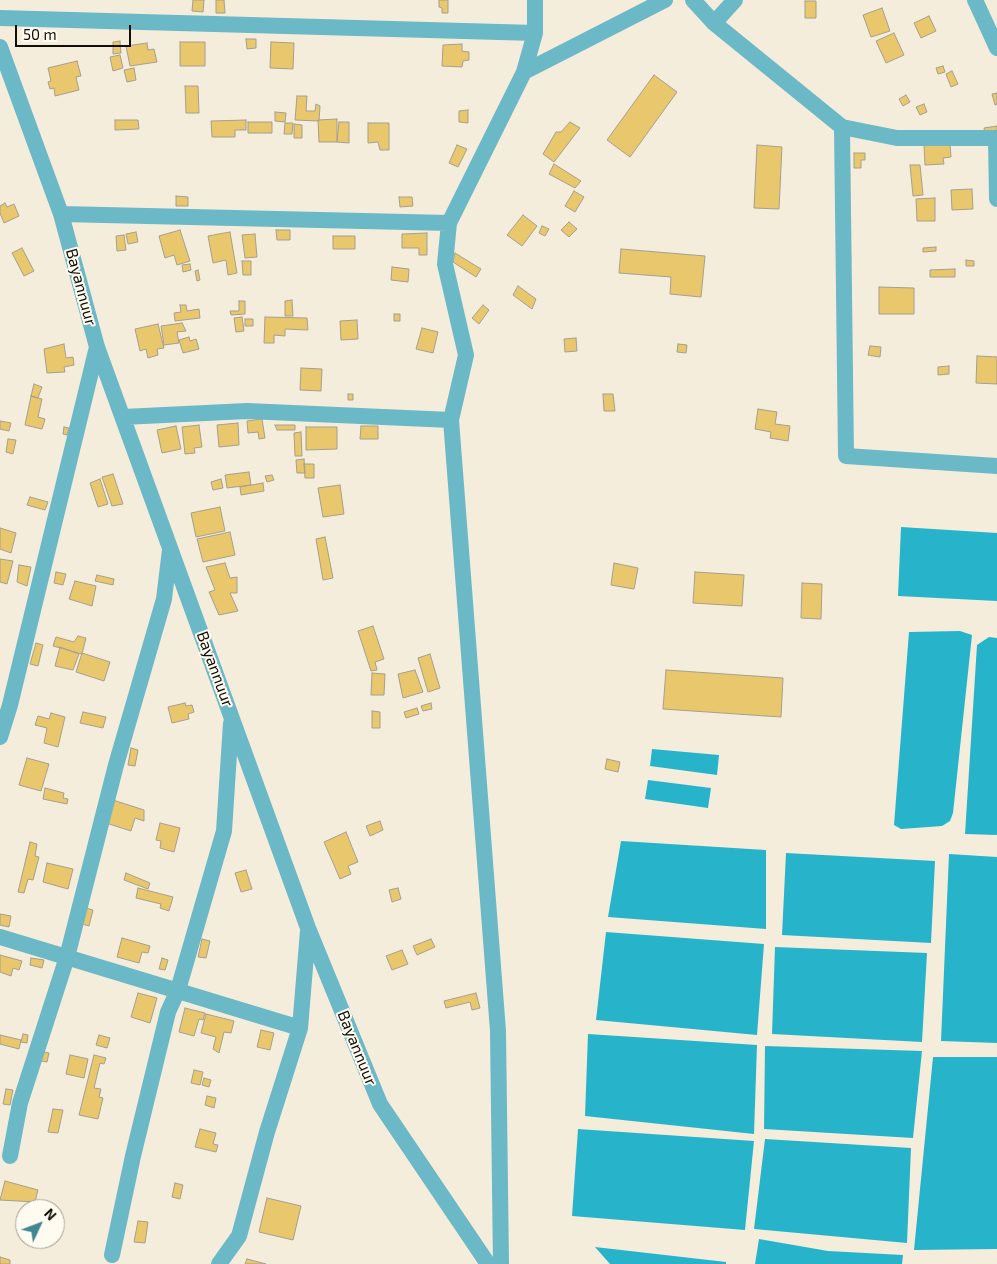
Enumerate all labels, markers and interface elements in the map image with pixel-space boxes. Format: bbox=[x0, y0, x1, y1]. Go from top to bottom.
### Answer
scale bar bbox=[18, 15, 134, 47]
text: 50 m bbox=[23, 25, 57, 43]
street label: Bayannuur bbox=[61, 246, 101, 328]
street label: Bayannuur bbox=[192, 629, 238, 709]
street label: Bayannuur bbox=[333, 1008, 381, 1088]
north arrow bbox=[15, 1199, 65, 1249]
text: N bbox=[41, 1205, 60, 1224]

